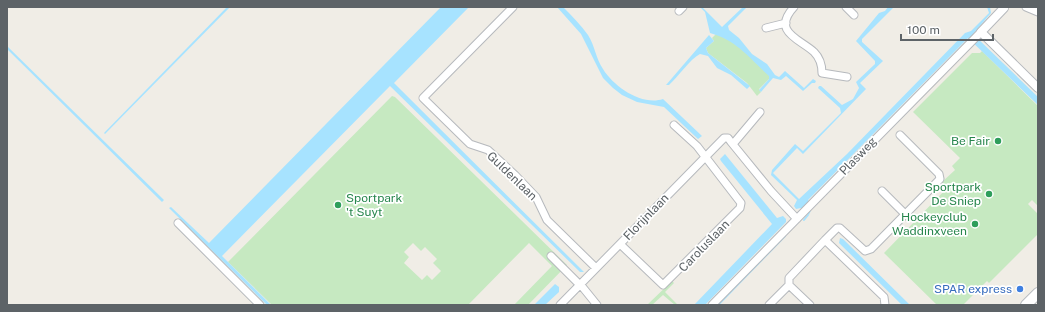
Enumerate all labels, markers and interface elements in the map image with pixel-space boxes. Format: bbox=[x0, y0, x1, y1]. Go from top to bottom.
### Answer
scale bar bbox=[901, 16, 993, 42]
text: 100 m bbox=[907, 23, 940, 37]
street label: Plasweg bbox=[837, 134, 879, 178]
place label: Be Fair bbox=[951, 134, 990, 148]
marker: Be Fair bbox=[993, 136, 1003, 146]
street label: Guldenlaan bbox=[484, 149, 540, 203]
place label: Sportpark De Sniep bbox=[925, 180, 981, 208]
marker: Sportpark De Sniep bbox=[984, 189, 994, 199]
place label: Sportpark 't Suyt bbox=[346, 191, 403, 219]
street label: Florijnlaan bbox=[621, 191, 672, 243]
marker: Sportpark 't Suyt bbox=[333, 200, 343, 210]
place label: Hockeyclub Waddinxveen bbox=[892, 210, 967, 238]
street label: Caroluslaan bbox=[676, 217, 732, 275]
marker: Hockeyclub Waddinxveen bbox=[970, 219, 980, 229]
place label: SPAR express bbox=[934, 282, 1012, 296]
marker: SPAR express bbox=[1015, 284, 1025, 294]

